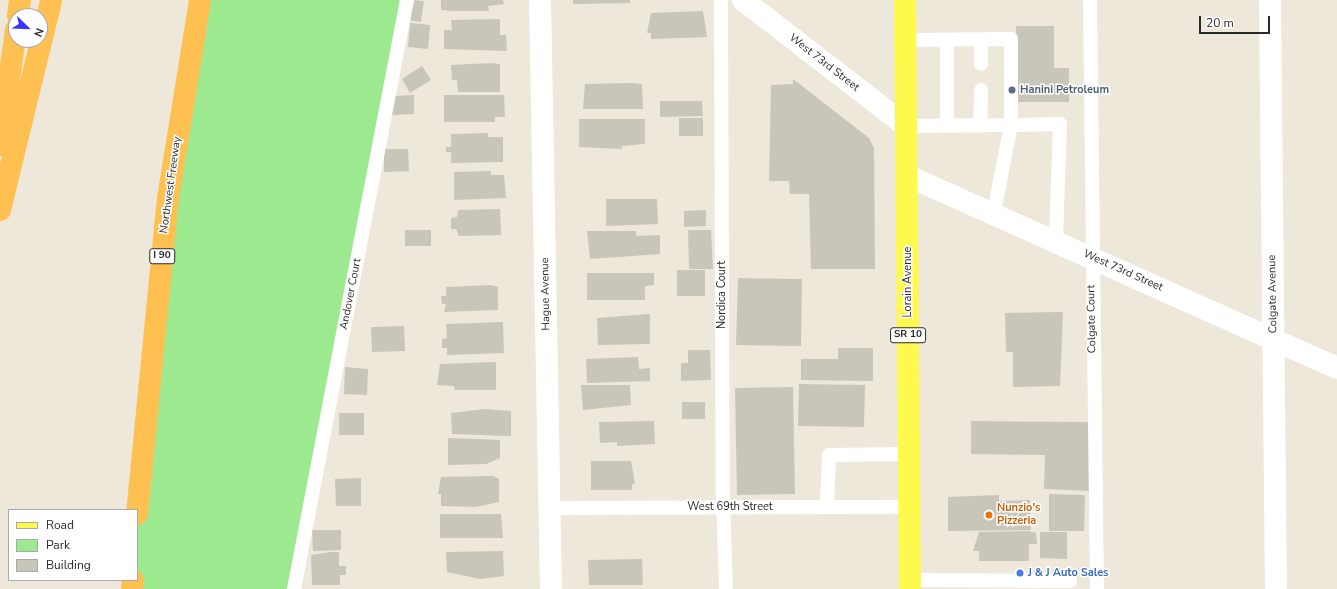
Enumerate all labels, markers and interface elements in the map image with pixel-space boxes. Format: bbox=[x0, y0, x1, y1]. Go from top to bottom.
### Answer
north arrow bbox=[8, 8, 48, 48]
scale bar bbox=[1201, 8, 1272, 34]
text: 20 m bbox=[1206, 15, 1234, 31]
text: N bbox=[30, 26, 47, 39]
street label: West 73rd Street bbox=[786, 31, 862, 95]
place label: Hanini Petroleum bbox=[1020, 83, 1109, 97]
marker: Hanini Petroleum bbox=[1007, 85, 1017, 95]
street label: Northwest Freeway bbox=[158, 136, 184, 234]
street label: Lorain Avenue bbox=[901, 247, 915, 317]
road number: I 90 bbox=[149, 248, 175, 264]
street label: West 73rd Street bbox=[1081, 248, 1165, 294]
street label: Colgate Avenue bbox=[1266, 255, 1280, 333]
street label: Andover Court bbox=[338, 257, 364, 331]
street label: Hague Avenue bbox=[539, 257, 553, 331]
street label: Nordica Court bbox=[715, 261, 729, 329]
street label: Colgate Court bbox=[1085, 285, 1099, 353]
road number: SR 10 bbox=[890, 327, 926, 343]
street label: West 69th Street bbox=[687, 500, 773, 514]
place label: Nunzio's Pizzeria bbox=[997, 502, 1040, 528]
legend bbox=[8, 509, 138, 581]
marker: Nunzio's Pizzeria bbox=[984, 510, 994, 520]
text: Road bbox=[46, 517, 74, 533]
text: Park bbox=[46, 537, 70, 553]
text: Building bbox=[46, 557, 91, 573]
place label: J & J Auto Sales bbox=[1028, 566, 1108, 580]
marker: J & J Auto Sales bbox=[1015, 568, 1025, 578]

